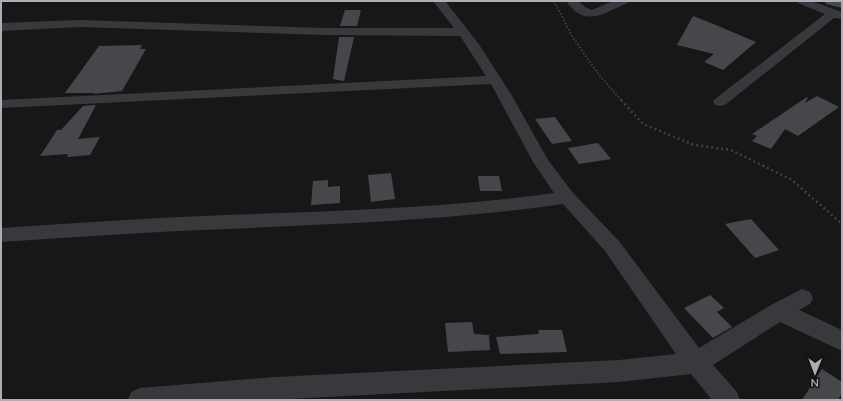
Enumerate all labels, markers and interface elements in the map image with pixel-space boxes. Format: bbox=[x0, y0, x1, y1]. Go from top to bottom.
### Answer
north arrow bbox=[795, 353, 835, 393]
text: N bbox=[811, 376, 819, 390]

